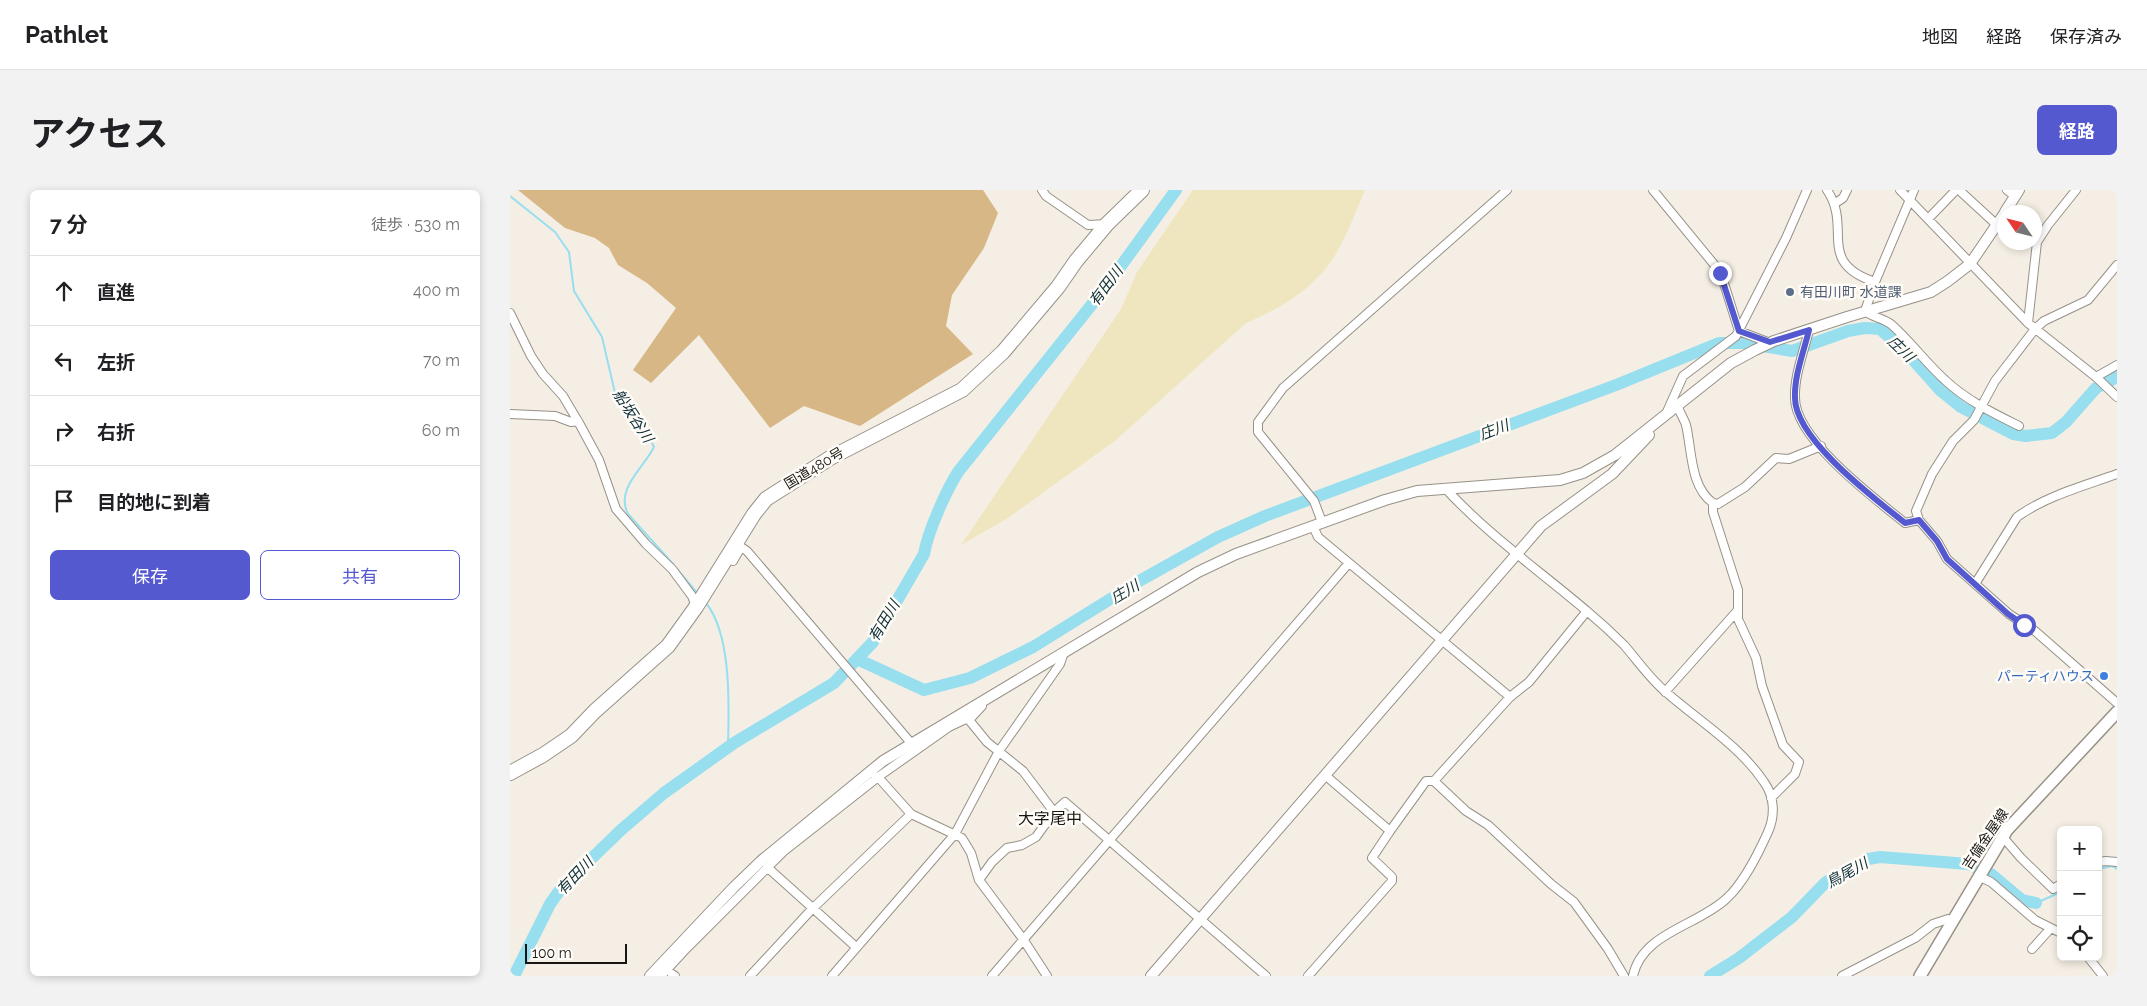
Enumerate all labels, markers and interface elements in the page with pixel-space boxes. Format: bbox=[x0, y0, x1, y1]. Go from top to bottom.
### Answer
text: Pathlet bbox=[25, 20, 108, 49]
text: 地図 bbox=[1922, 26, 1958, 47]
text: 経路 bbox=[1986, 26, 2022, 47]
text: 保存済み bbox=[2050, 26, 2122, 47]
button: 経路 bbox=[2037, 105, 2117, 155]
text: アクセス bbox=[30, 113, 168, 154]
north arrow bbox=[1997, 205, 2042, 250]
text: 7 分 bbox=[50, 212, 88, 237]
text: 徒歩 · 530 m bbox=[371, 215, 460, 234]
water label: 有田川 bbox=[1085, 261, 1128, 309]
route end bbox=[1709, 262, 1732, 285]
icon: ahead bbox=[50, 277, 78, 305]
text: 直進 bbox=[97, 281, 135, 303]
text: 400 m bbox=[413, 281, 460, 300]
place label: 有田川町 水道課 bbox=[1800, 284, 1902, 300]
marker: 有田川町 水道課 bbox=[1784, 286, 1796, 298]
water label: 庄川 bbox=[1884, 332, 1919, 367]
icon: left bbox=[50, 347, 78, 375]
text: 左折 bbox=[97, 351, 135, 373]
text: 70 m bbox=[423, 351, 460, 370]
water label: 船坂谷川 bbox=[609, 386, 658, 448]
water label: 庄川 bbox=[1477, 416, 1513, 444]
icon: right bbox=[50, 417, 78, 445]
text: 右折 bbox=[97, 421, 135, 443]
text: 60 m bbox=[422, 421, 460, 440]
street label: 国道480号 bbox=[781, 444, 847, 492]
icon: arrive bbox=[50, 487, 78, 515]
text: 目的地に到着 bbox=[97, 491, 211, 513]
button: 保存 bbox=[50, 550, 250, 600]
button: 共有 bbox=[260, 550, 460, 600]
water label: 庄川 bbox=[1108, 576, 1144, 607]
water label: 有田川 bbox=[865, 595, 904, 645]
route start bbox=[2013, 614, 2036, 637]
place label: パーティハウス bbox=[1997, 668, 2094, 684]
marker: パーティハウス bbox=[2098, 670, 2110, 682]
street label: 吉備金屋線 bbox=[1959, 806, 2011, 872]
district label: 大字尾中 bbox=[1018, 809, 1082, 828]
map controls bbox=[2057, 826, 2102, 961]
button: + bbox=[2057, 826, 2102, 871]
water label: 有田川 bbox=[553, 852, 598, 898]
water label: 鳥尾川 bbox=[1823, 853, 1873, 892]
button: − bbox=[2057, 871, 2102, 916]
button: locate bbox=[2057, 916, 2102, 961]
scale bar bbox=[525, 941, 628, 964]
text: 100 m bbox=[532, 945, 572, 961]

